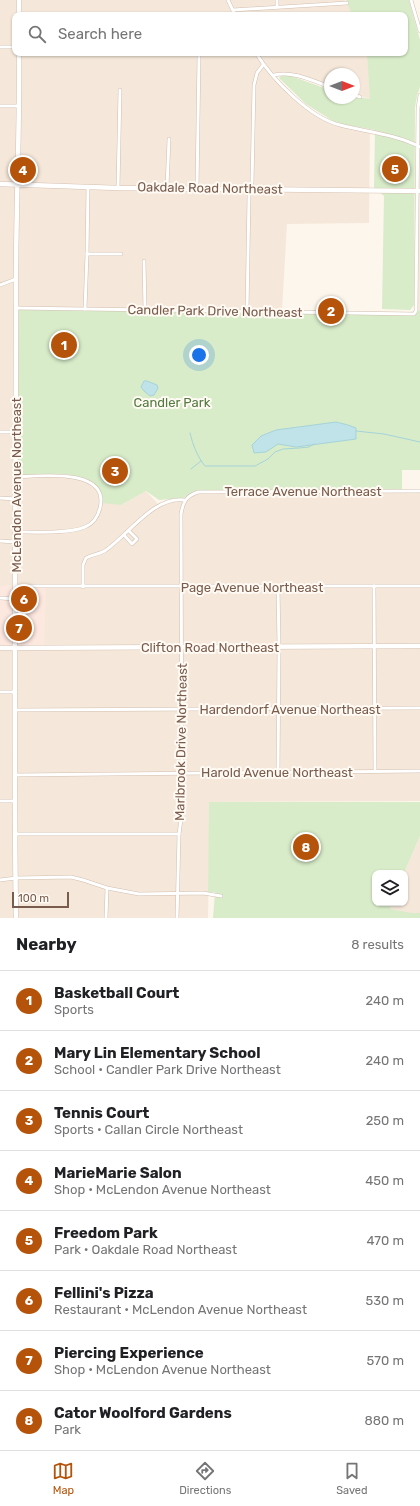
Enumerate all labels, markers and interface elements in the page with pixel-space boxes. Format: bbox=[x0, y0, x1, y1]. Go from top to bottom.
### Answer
search box bbox=[12, 12, 408, 56]
icon: search bbox=[26, 23, 48, 45]
text: Search here bbox=[58, 25, 142, 43]
north arrow bbox=[324, 68, 360, 104]
pin: 5 bbox=[382, 154, 408, 184]
pin: 4 bbox=[10, 155, 36, 185]
street label: Oakdale Road Northeast bbox=[137, 179, 283, 197]
pin: 2 bbox=[318, 296, 344, 326]
street label: Candler Park Drive Northeast bbox=[127, 302, 303, 320]
pin: 1 bbox=[51, 330, 77, 360]
your location bbox=[189, 345, 209, 365]
park label: Candler Park bbox=[134, 395, 211, 410]
street label: McLendon Avenue Northeast bbox=[9, 397, 24, 573]
pin: 3 bbox=[102, 456, 128, 486]
street label: Terrace Avenue Northeast bbox=[224, 484, 382, 499]
street label: Page Avenue Northeast bbox=[181, 580, 323, 596]
pin: 6 bbox=[11, 584, 37, 614]
pin: 7 bbox=[6, 613, 32, 643]
street label: Clifton Road Northeast bbox=[141, 640, 279, 655]
street label: Marlbrook Drive Northeast bbox=[172, 663, 190, 821]
street label: Hardendorf Avenue Northeast bbox=[199, 702, 381, 717]
street label: Harold Avenue Northeast bbox=[201, 765, 353, 780]
pin: 8 bbox=[293, 832, 319, 862]
map controls bbox=[372, 870, 408, 906]
button: layers bbox=[372, 870, 408, 906]
scale bar bbox=[12, 890, 69, 909]
text: 100 m bbox=[18, 892, 49, 905]
text: Nearby bbox=[16, 934, 77, 954]
text: 8 results bbox=[351, 937, 404, 952]
text: Basketball Court bbox=[54, 984, 179, 1002]
text: 1 bbox=[26, 993, 32, 1008]
text: 240 m bbox=[365, 993, 404, 1008]
text: Sports bbox=[54, 1002, 94, 1017]
text: Mary Lin Elementary School bbox=[54, 1044, 261, 1062]
text: 2 bbox=[25, 1053, 33, 1068]
text: 240 m bbox=[365, 1053, 404, 1068]
text: School · Candler Park Drive Northeast bbox=[54, 1062, 281, 1077]
text: Tennis Court bbox=[54, 1104, 149, 1122]
text: 3 bbox=[25, 1113, 33, 1128]
text: 250 m bbox=[366, 1113, 404, 1128]
text: Sports · Callan Circle Northeast bbox=[54, 1122, 243, 1137]
text: MarieMarie Salon bbox=[54, 1164, 182, 1182]
text: 4 bbox=[25, 1173, 33, 1188]
text: 450 m bbox=[365, 1173, 404, 1188]
text: Shop · McLendon Avenue Northeast bbox=[54, 1182, 271, 1197]
text: Freedom Park bbox=[54, 1224, 158, 1242]
text: 5 bbox=[25, 1233, 33, 1248]
text: 470 m bbox=[366, 1233, 404, 1248]
text: Park · Oakdale Road Northeast bbox=[54, 1242, 237, 1257]
text: Fellini's Pizza bbox=[54, 1284, 154, 1302]
text: 6 bbox=[25, 1293, 33, 1308]
text: 530 m bbox=[365, 1293, 404, 1308]
text: Restaurant · McLendon Avenue Northeast bbox=[54, 1302, 307, 1317]
text: Piercing Experience bbox=[54, 1344, 204, 1362]
text: 7 bbox=[25, 1353, 33, 1368]
text: 570 m bbox=[367, 1353, 404, 1368]
text: Shop · McLendon Avenue Northeast bbox=[54, 1362, 271, 1377]
text: Cator Woolford Gardens bbox=[54, 1404, 232, 1422]
text: 8 bbox=[25, 1413, 33, 1428]
text: 880 m bbox=[364, 1413, 404, 1428]
text: Park bbox=[54, 1422, 81, 1437]
tab: Map bbox=[52, 1460, 74, 1497]
tab: Directions bbox=[179, 1460, 231, 1497]
tab: Saved bbox=[336, 1460, 368, 1497]

